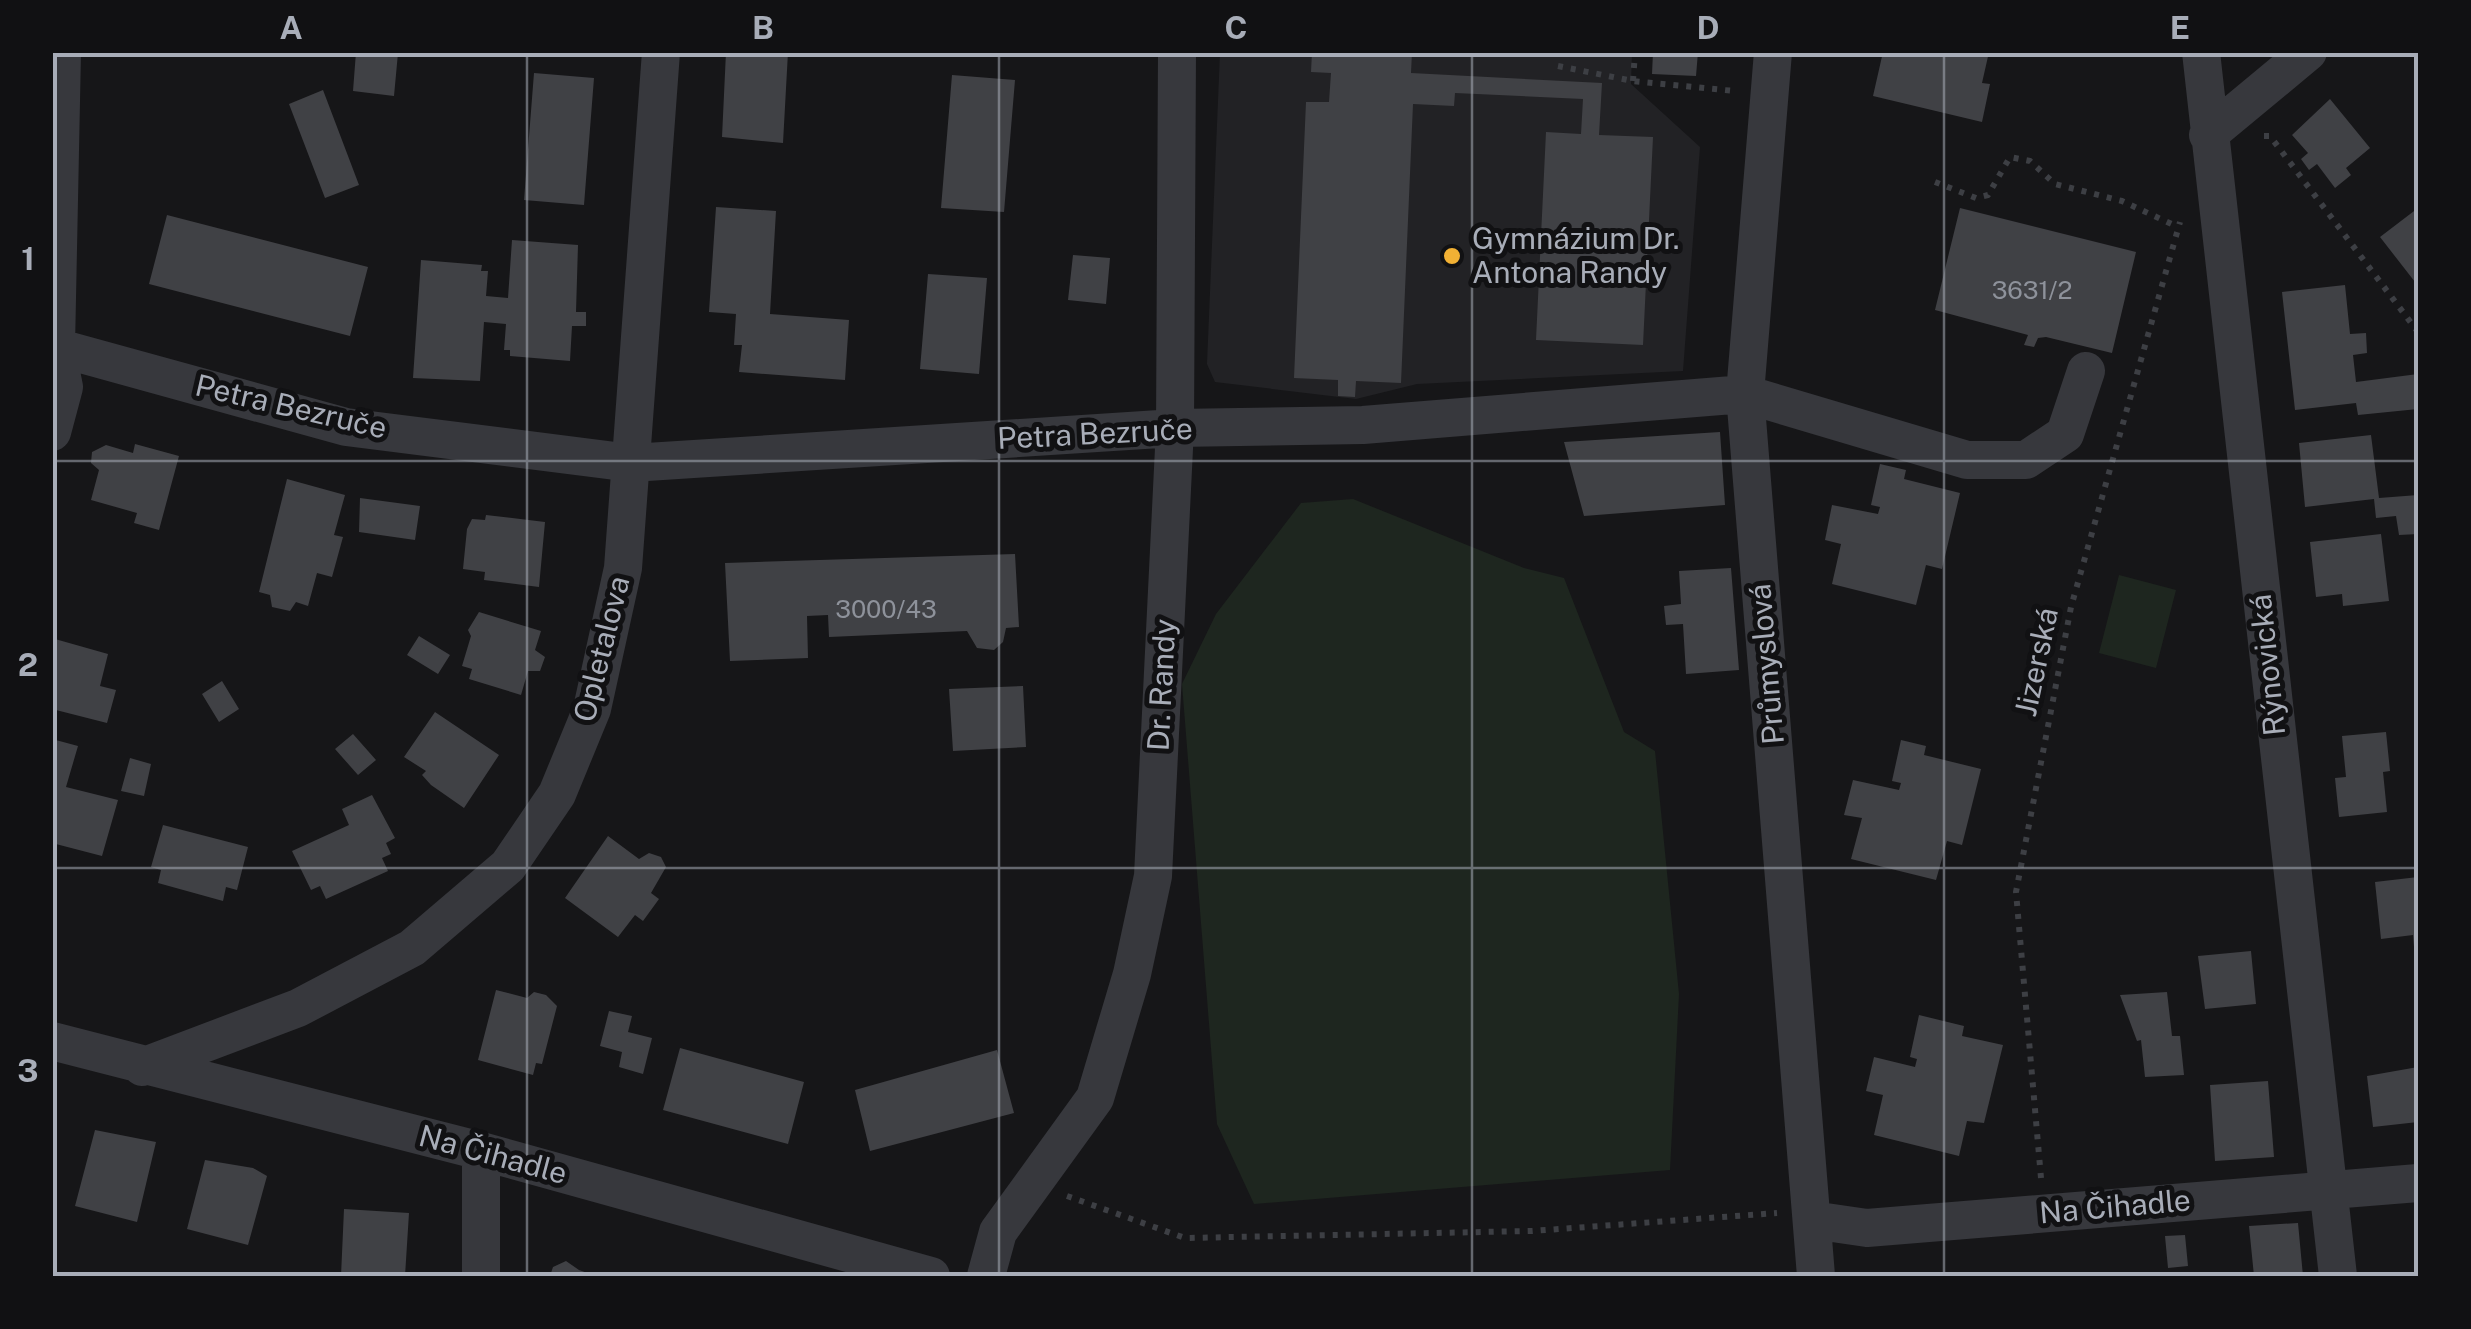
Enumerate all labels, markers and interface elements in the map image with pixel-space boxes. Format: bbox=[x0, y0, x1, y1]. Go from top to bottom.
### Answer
text: A bbox=[279, 9, 303, 46]
text: B bbox=[752, 9, 774, 46]
text: C bbox=[1225, 9, 1247, 46]
text: D bbox=[1696, 9, 1720, 46]
text: E bbox=[2170, 9, 2190, 46]
place label: Gymnázium Dr. Antona Randy bbox=[1472, 220, 1680, 290]
text: 1 bbox=[21, 240, 35, 277]
marker: Gymnázium Dr. Antona Randy bbox=[1441, 245, 1463, 267]
house number: 3631/2 bbox=[1992, 275, 2072, 305]
street label: Petra Bezruče bbox=[192, 366, 391, 446]
street label: Petra Bezruče bbox=[996, 410, 1194, 456]
street label: Opletalova bbox=[566, 572, 636, 725]
street label: Průmyslová bbox=[1741, 582, 1791, 746]
street label: Rýnovická bbox=[2242, 593, 2292, 738]
house number: 3000/43 bbox=[835, 594, 937, 624]
street label: Jizerská bbox=[2007, 604, 2065, 719]
street label: Dr. Randy bbox=[1140, 618, 1182, 752]
text: 2 bbox=[18, 646, 38, 683]
text: 3 bbox=[17, 1052, 39, 1089]
street label: Na Čihadle bbox=[415, 1117, 571, 1191]
street label: Na Čihadle bbox=[2038, 1181, 2192, 1231]

